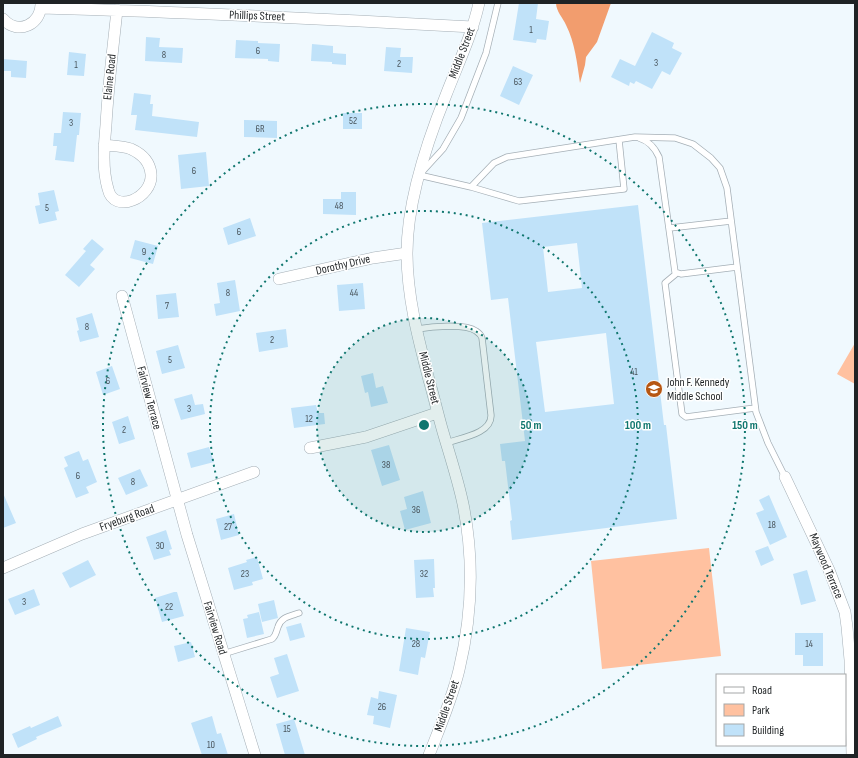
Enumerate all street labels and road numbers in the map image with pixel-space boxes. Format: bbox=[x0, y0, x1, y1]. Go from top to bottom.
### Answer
street label: Phillips Street bbox=[229, 8, 286, 24]
street label: Middle Street bbox=[445, 25, 479, 81]
street label: Elaine Road bbox=[100, 53, 120, 101]
street label: Dorothy Drive bbox=[314, 251, 372, 279]
street label: Middle Street bbox=[415, 350, 443, 406]
street label: Fairview Terrace bbox=[133, 365, 165, 431]
street label: Fryeburg Road bbox=[98, 501, 156, 535]
street label: Maywood Terrace bbox=[805, 531, 847, 601]
street label: Fairview Road bbox=[200, 599, 230, 657]
street label: Middle Street bbox=[431, 678, 463, 734]

